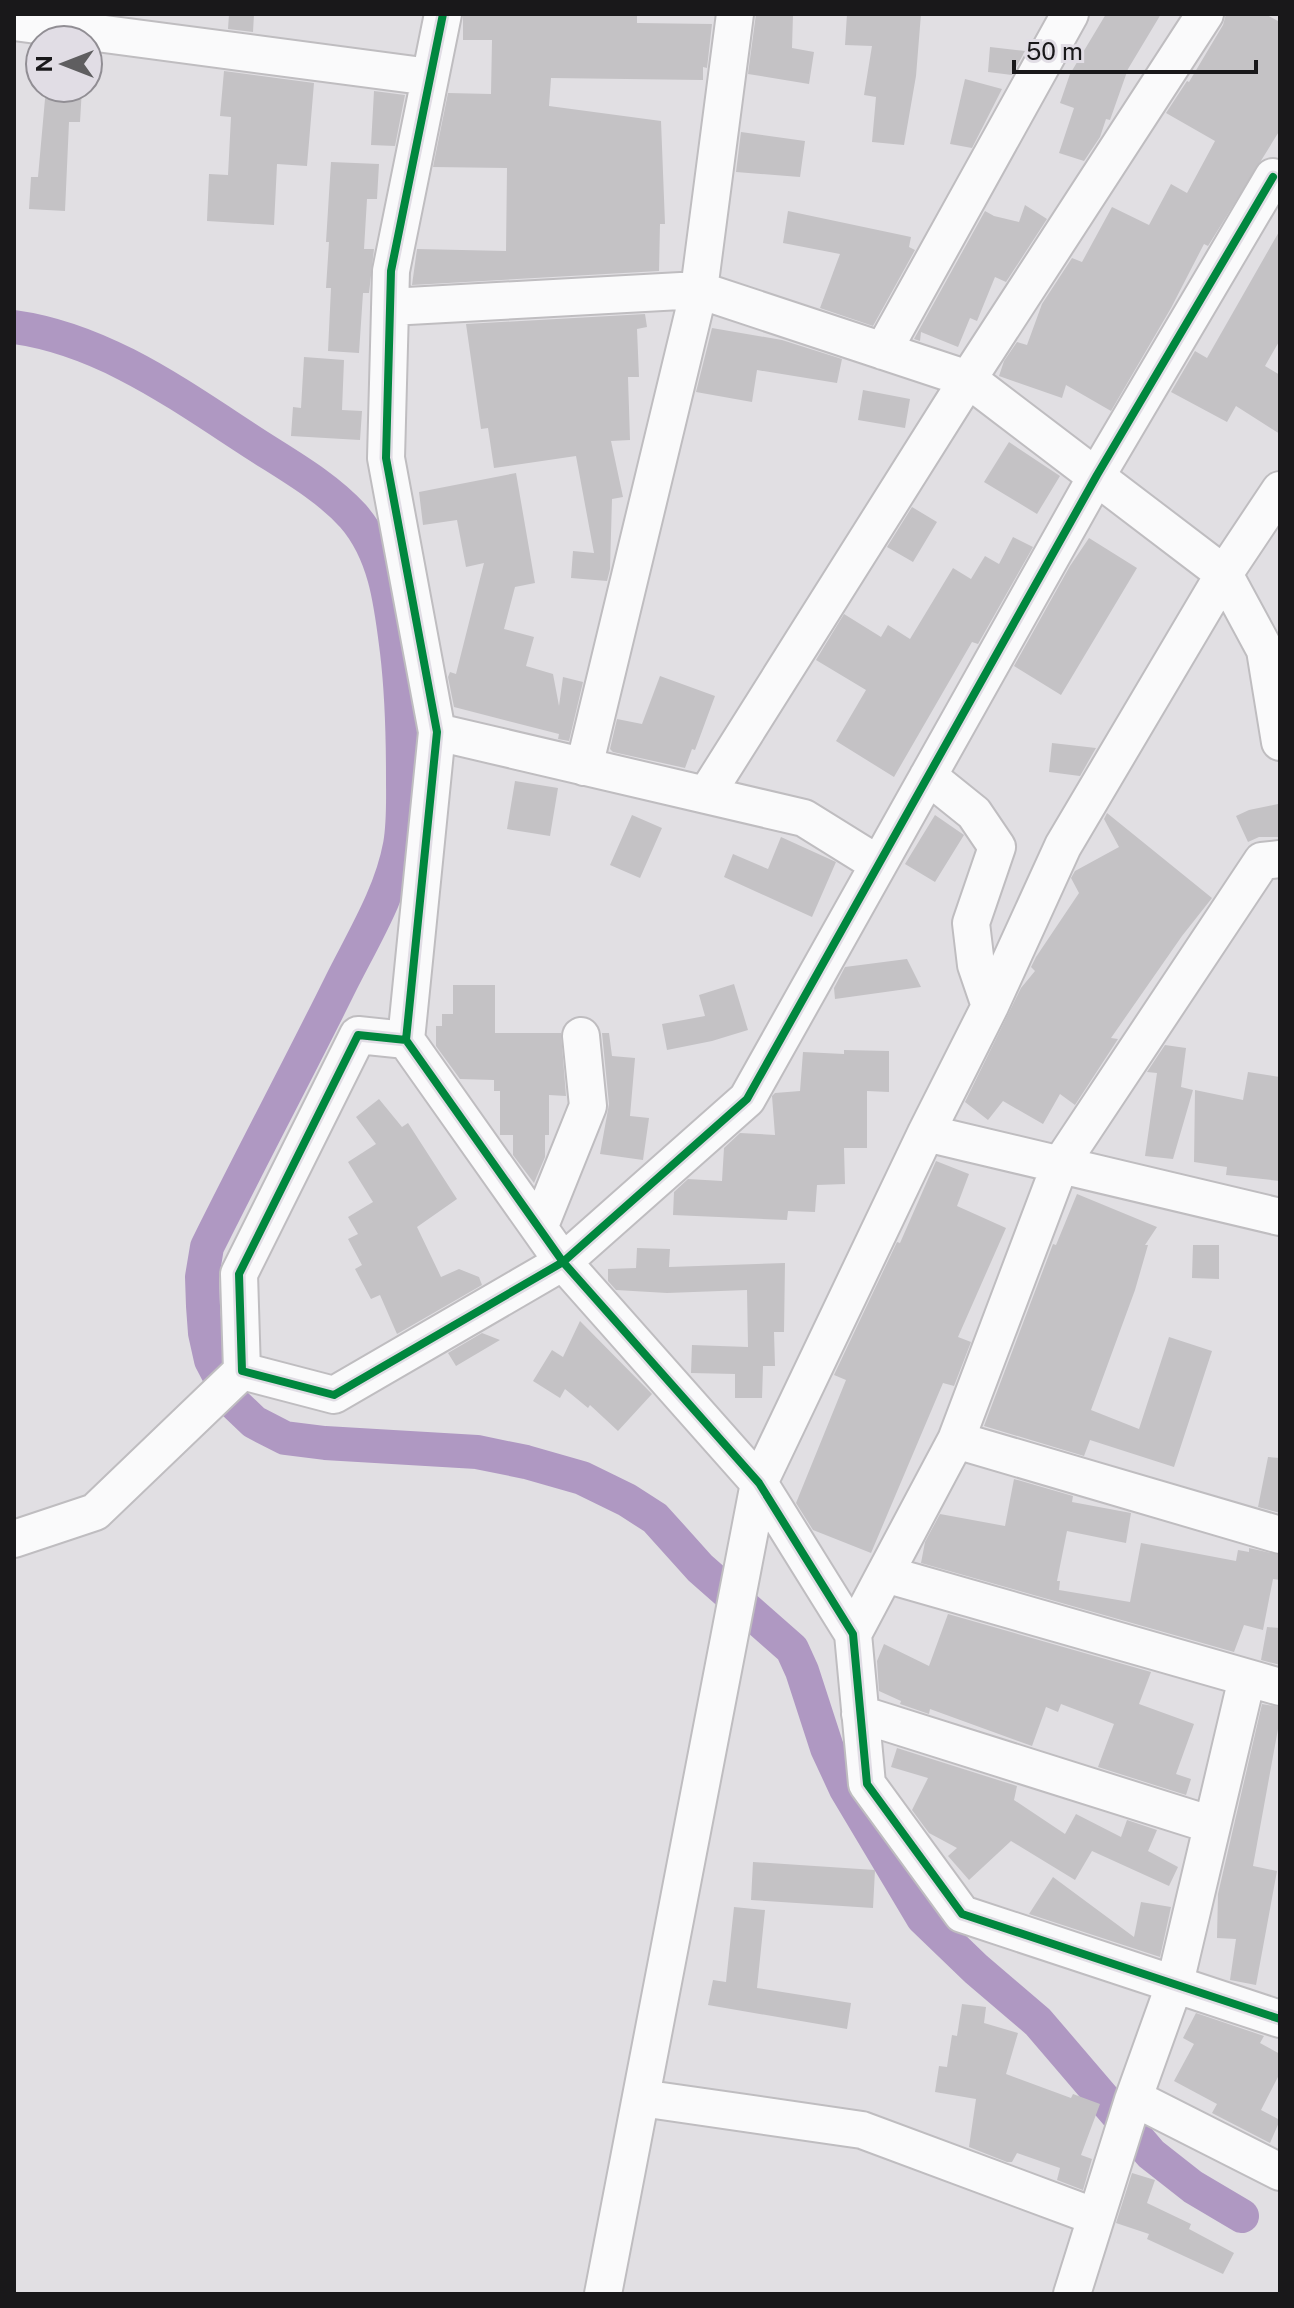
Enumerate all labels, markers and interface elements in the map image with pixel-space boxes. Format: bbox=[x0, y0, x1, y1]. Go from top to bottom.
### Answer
north arrow bbox=[24, 24, 104, 104]
scale bar bbox=[1014, 24, 1256, 74]
text: 50 m bbox=[1026, 37, 1083, 65]
text: N bbox=[31, 55, 57, 73]

